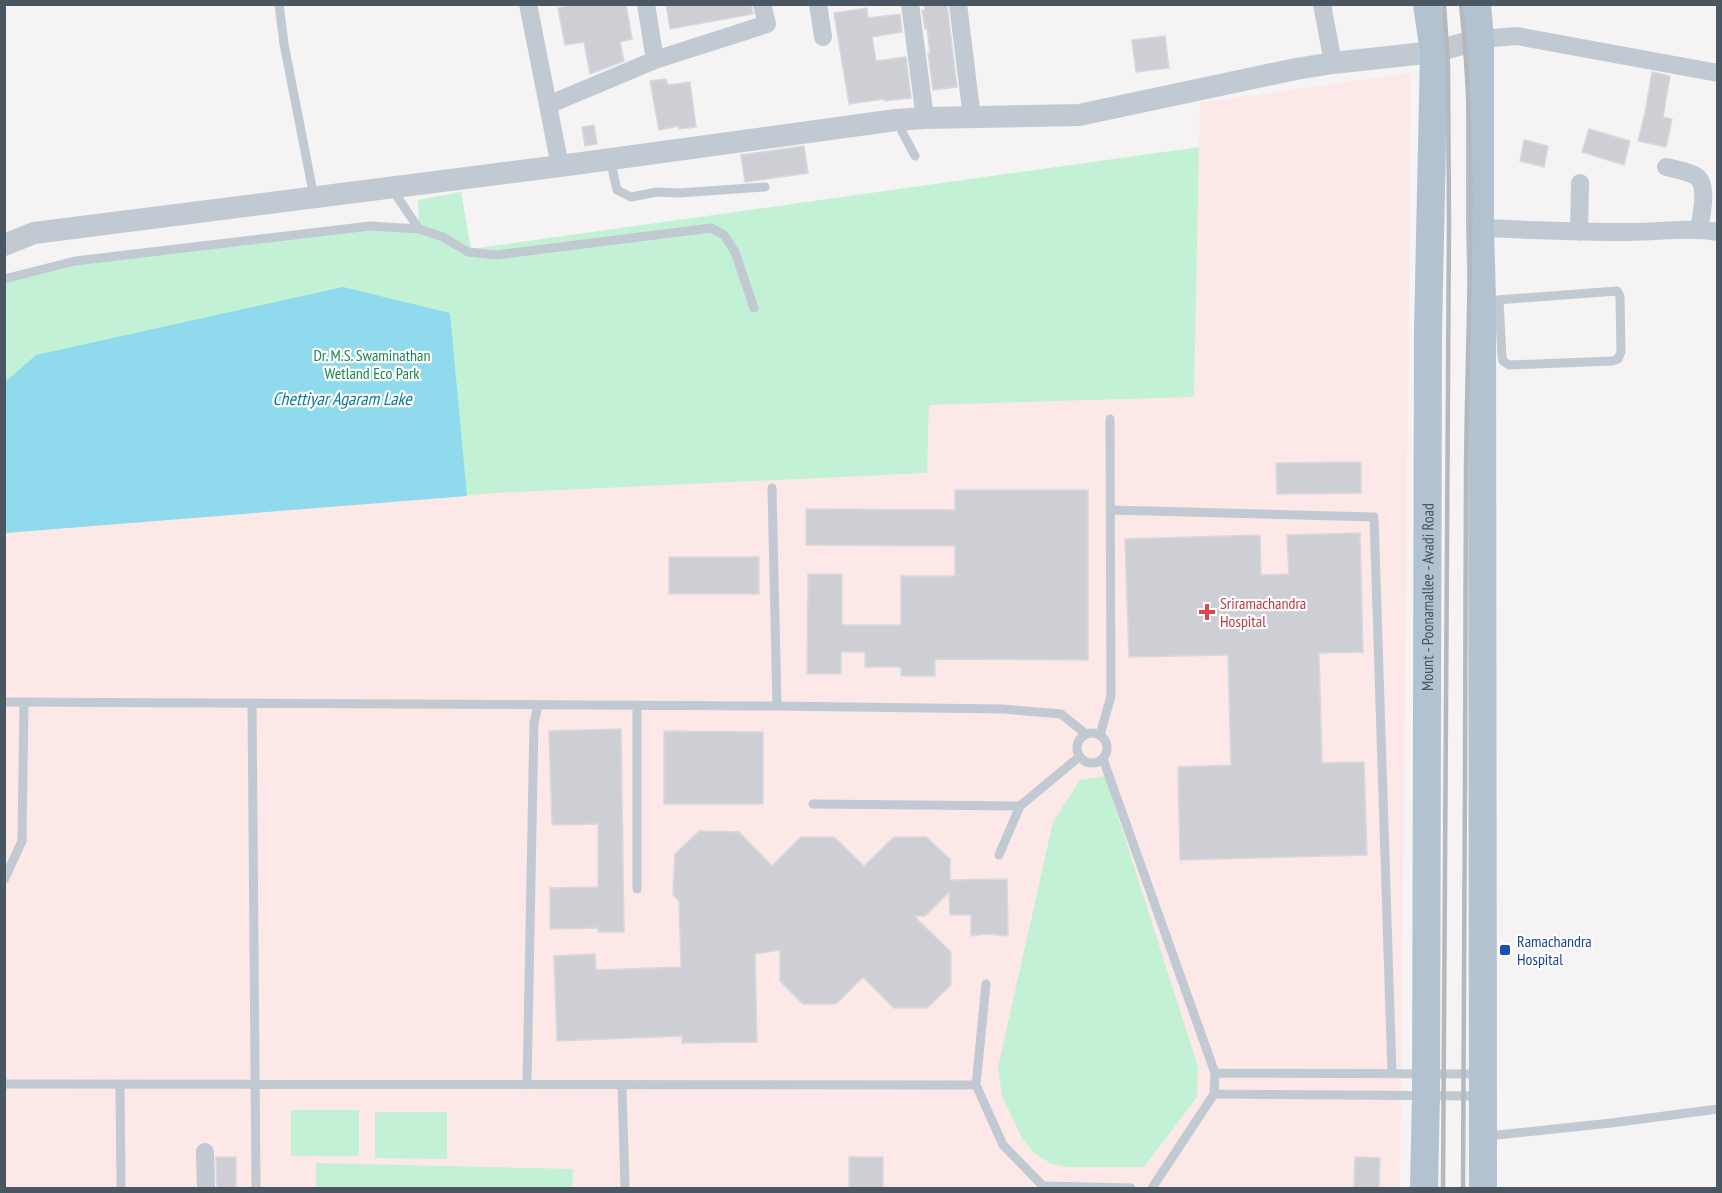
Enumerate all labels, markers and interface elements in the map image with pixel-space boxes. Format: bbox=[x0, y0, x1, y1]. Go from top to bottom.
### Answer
park label: Dr. M.S. Swaminathan Wetland Eco Park bbox=[313, 345, 431, 383]
water label: Chettiyar Agaram Lake bbox=[272, 387, 413, 410]
street label: Mount - Poonamallee - Avadi Road bbox=[1417, 503, 1438, 691]
place label: Sriramachandra Hospital bbox=[1220, 593, 1306, 631]
marker: Sriramachandra Hospital bbox=[1198, 603, 1216, 621]
place label: Ramachandra Hospital bbox=[1517, 931, 1592, 969]
marker: Ramachandra Hospital bbox=[1498, 943, 1512, 957]

